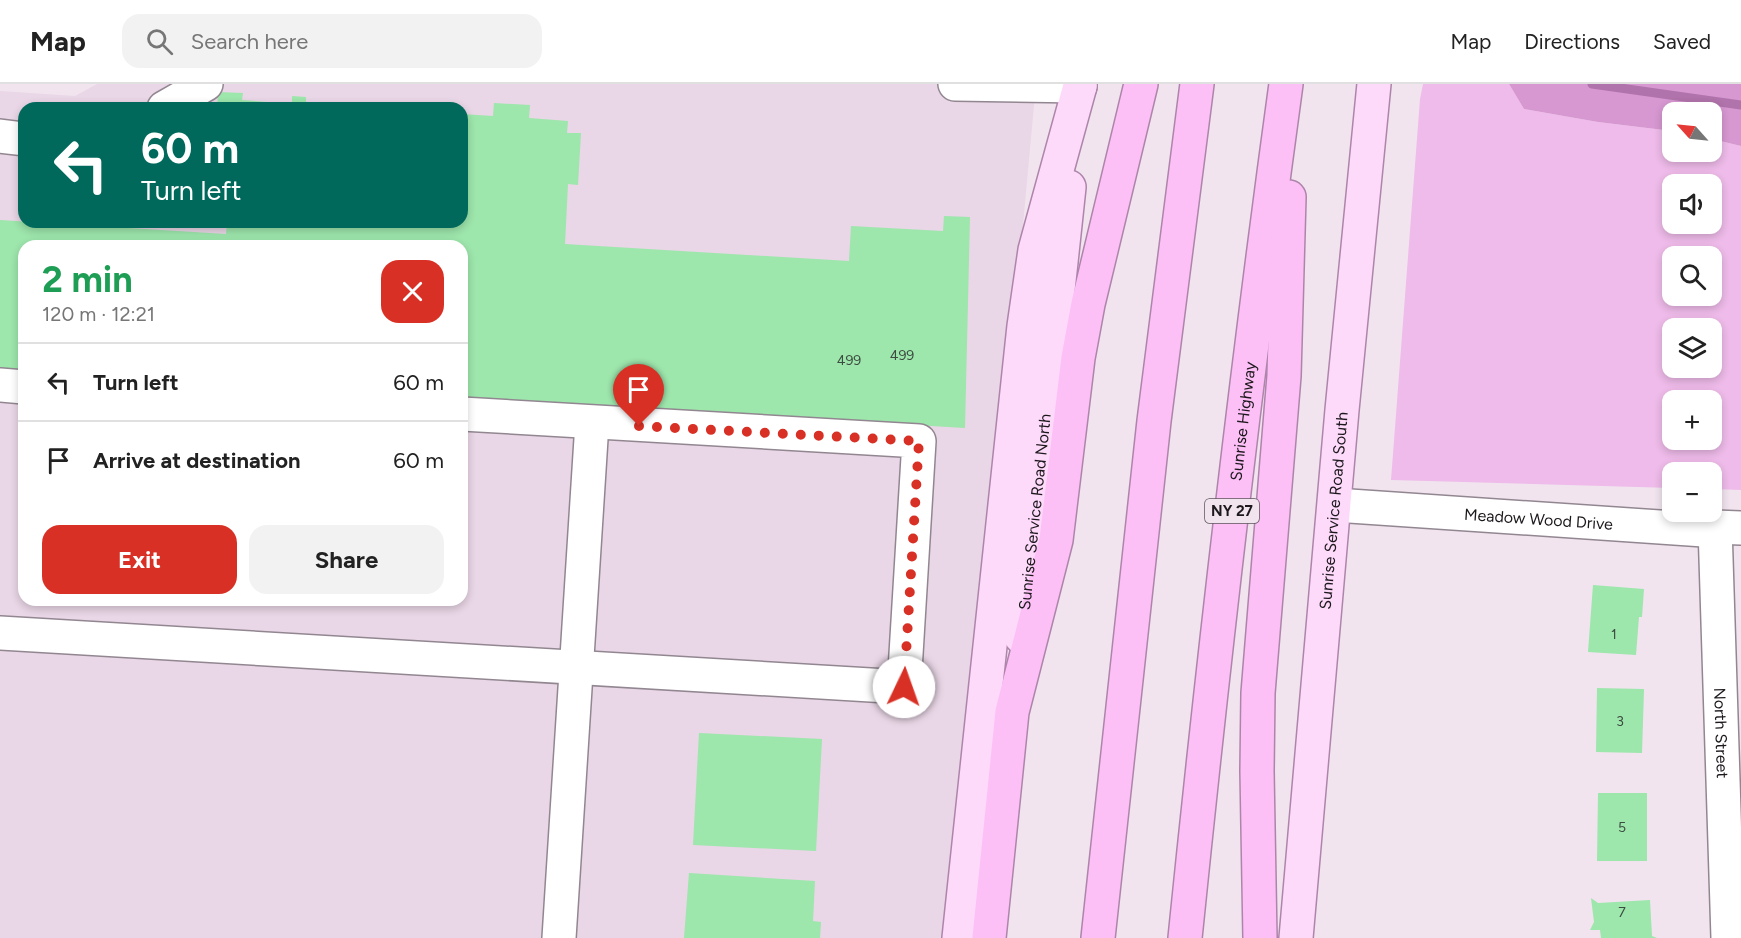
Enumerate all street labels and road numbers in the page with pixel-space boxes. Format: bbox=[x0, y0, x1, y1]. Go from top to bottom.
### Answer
street label: Sunrise Highway bbox=[1226, 360, 1260, 482]
street label: Sunrise Service Road South bbox=[1316, 411, 1352, 610]
street label: Sunrise Service Road North bbox=[1015, 413, 1055, 611]
road number: NY 27 bbox=[1205, 499, 1259, 523]
street label: Meadow Wood Drive bbox=[1463, 505, 1614, 534]
street label: North Street bbox=[1710, 687, 1732, 779]

